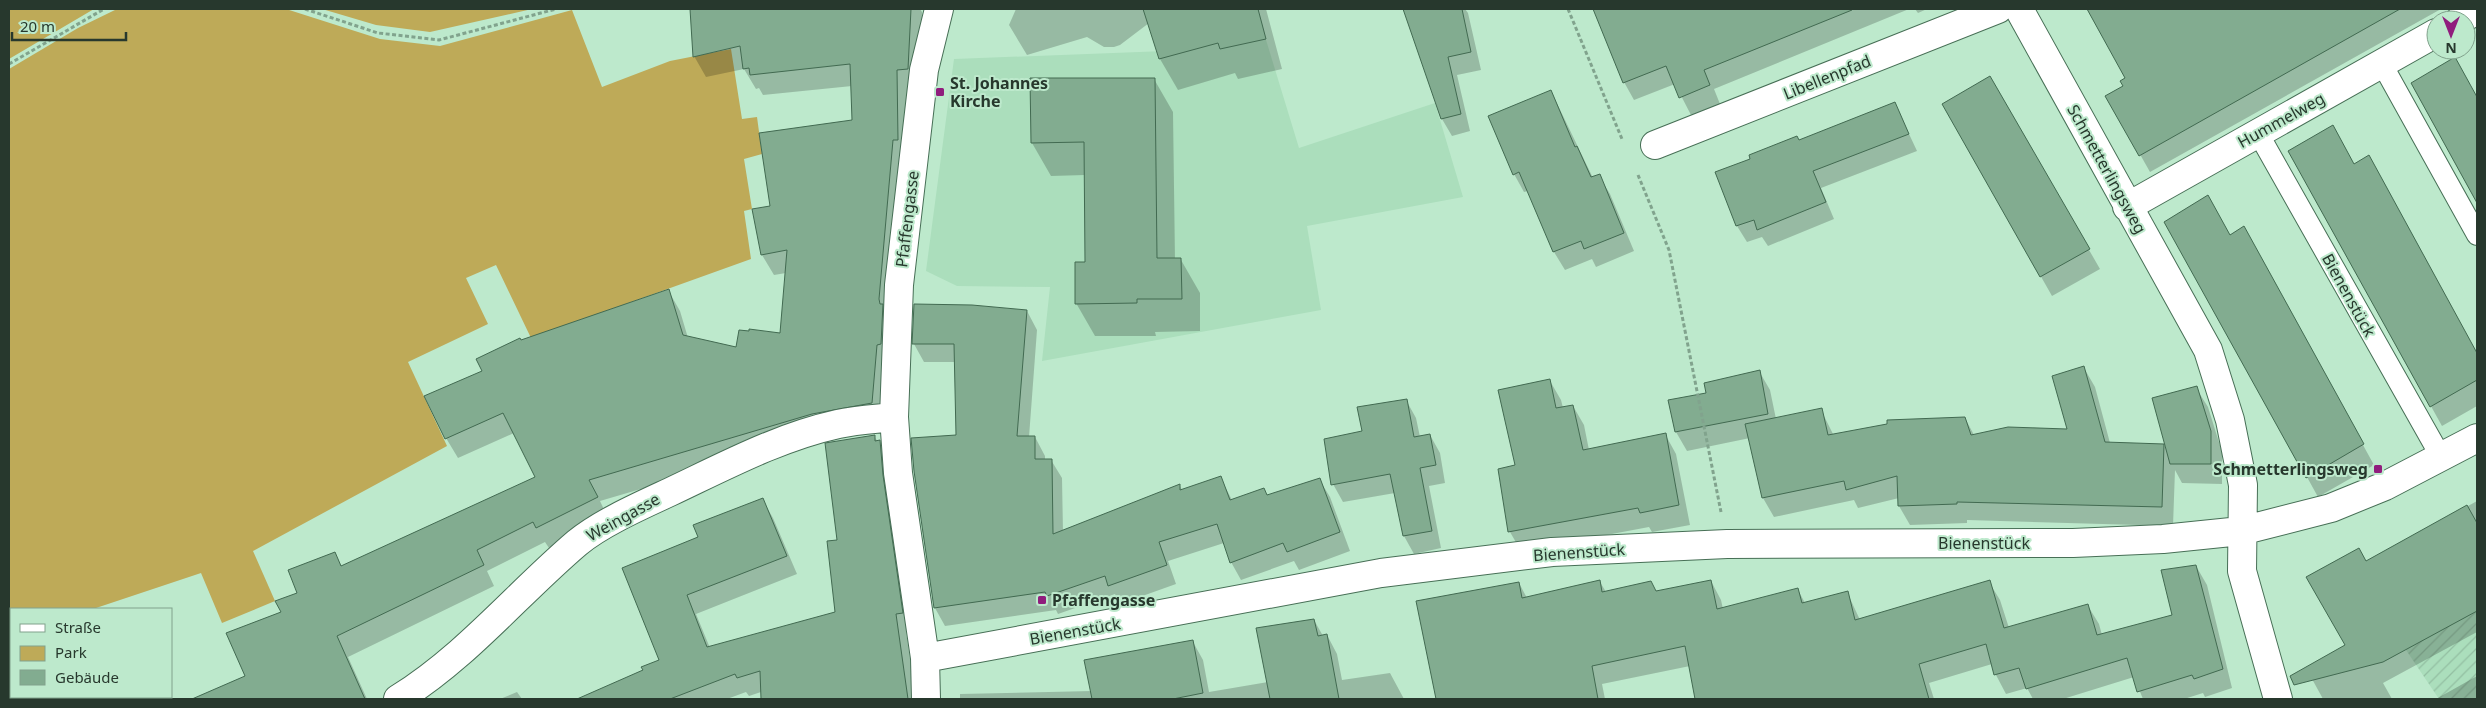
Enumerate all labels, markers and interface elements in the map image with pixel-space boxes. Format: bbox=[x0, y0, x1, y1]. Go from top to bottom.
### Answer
scale bar bbox=[12, 10, 126, 42]
north arrow bbox=[2426, 10, 2476, 60]
text: 20 m bbox=[20, 16, 55, 36]
text: N bbox=[2445, 39, 2457, 58]
street label: Libellenpfad bbox=[1780, 49, 1874, 105]
place label: St. Johannes Kirche bbox=[950, 72, 1048, 112]
marker: St. Johannes Kirche bbox=[934, 86, 946, 98]
street label: Hummelweg bbox=[2234, 87, 2328, 153]
street label: Schmetterlingsweg bbox=[2062, 100, 2152, 238]
street label: Pfaffengasse bbox=[890, 169, 924, 269]
street label: Bienenstück bbox=[2317, 249, 2381, 341]
place label: Schmetterlingsweg bbox=[2213, 458, 2368, 480]
marker: Schmetterlingsweg bbox=[2372, 463, 2384, 475]
street label: Weingasse bbox=[582, 488, 664, 546]
street label: Bienenstück bbox=[1938, 532, 2030, 554]
street label: Bienenstück bbox=[1532, 538, 1626, 566]
place label: Pfaffengasse bbox=[1052, 589, 1155, 611]
marker: Pfaffengasse bbox=[1036, 594, 1048, 606]
legend bbox=[10, 608, 172, 698]
street label: Bienenstück bbox=[1028, 612, 1123, 650]
text: Straße bbox=[55, 617, 101, 637]
text: Park bbox=[55, 642, 87, 662]
text: Gebäude bbox=[55, 667, 119, 687]

